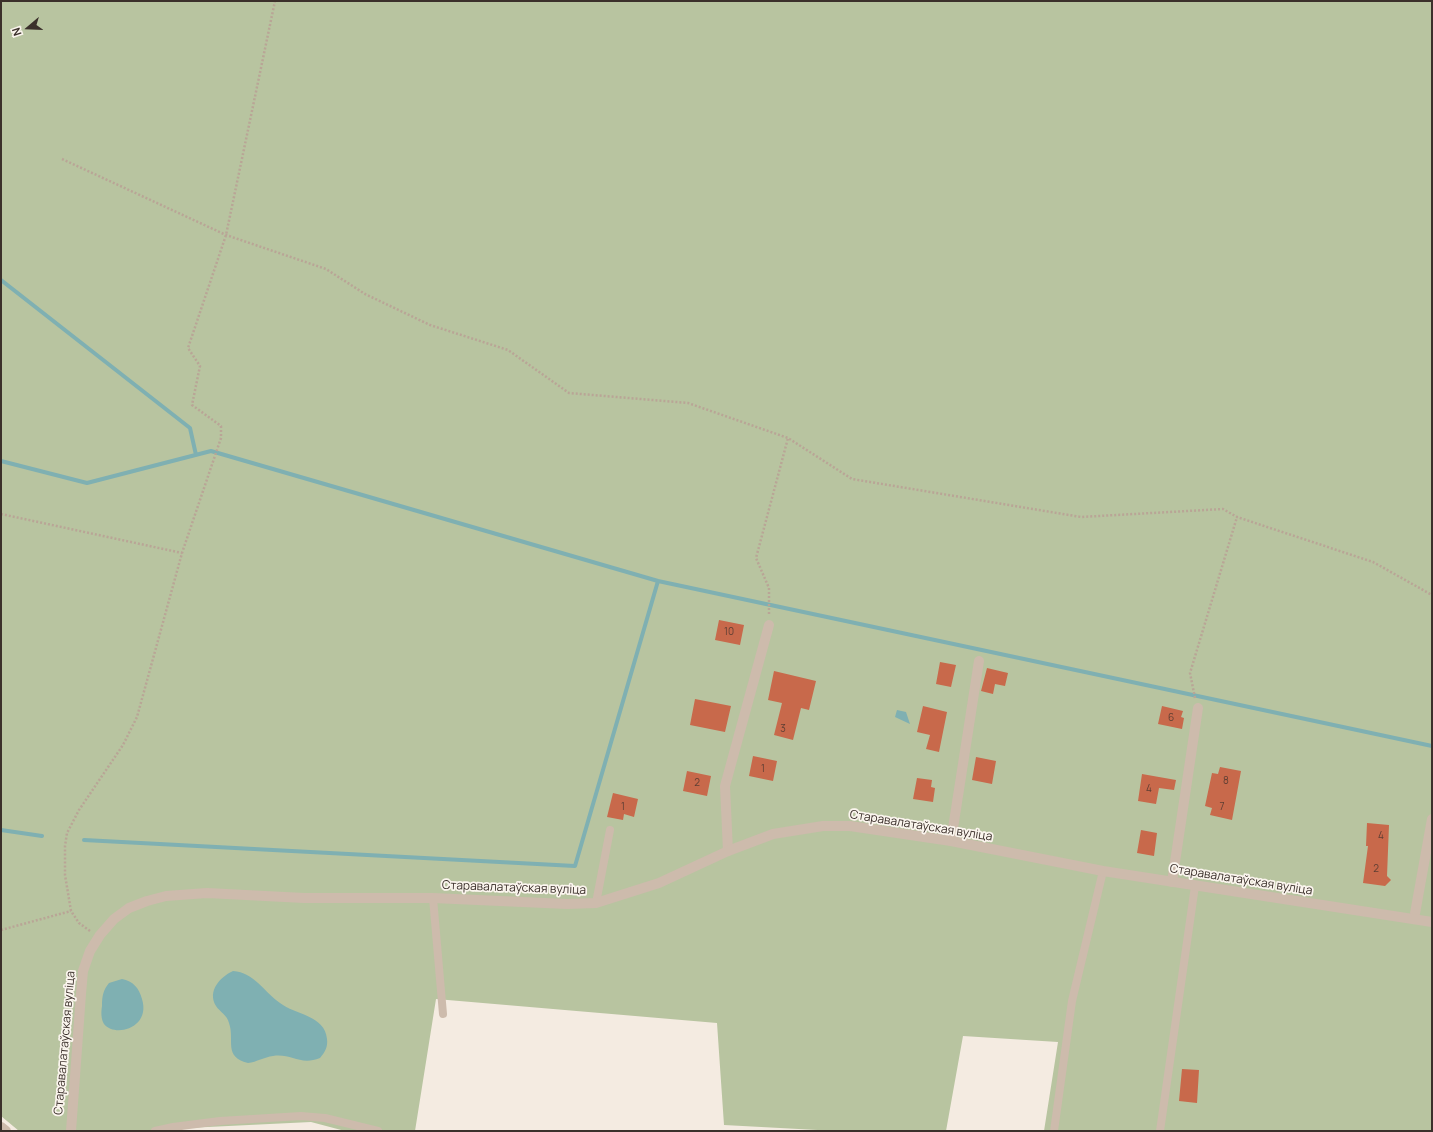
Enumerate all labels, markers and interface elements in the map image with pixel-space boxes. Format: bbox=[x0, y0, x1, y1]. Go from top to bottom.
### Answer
north arrow bbox=[8, 8, 48, 48]
text: N bbox=[8, 26, 25, 38]
house number: 10 bbox=[724, 626, 734, 638]
house number: 6 bbox=[1168, 712, 1174, 724]
house number: 3 bbox=[780, 723, 786, 735]
house number: 1 bbox=[761, 763, 765, 775]
house number: 8 bbox=[1223, 775, 1229, 787]
house number: 2 bbox=[694, 777, 700, 789]
house number: 4 bbox=[1146, 783, 1152, 795]
house number: 1 bbox=[621, 801, 625, 813]
house number: 7 bbox=[1219, 801, 1225, 813]
street label: Старавалатаўская вуліца bbox=[849, 808, 993, 844]
house number: 4 bbox=[1378, 830, 1384, 842]
street label: Старавалатаўская вуліца bbox=[1169, 862, 1313, 898]
house number: 2 bbox=[1373, 863, 1379, 875]
street label: Старавалатаўская вуліца bbox=[442, 878, 586, 898]
street label: Старавалатаўская вуліца bbox=[52, 970, 78, 1116]

